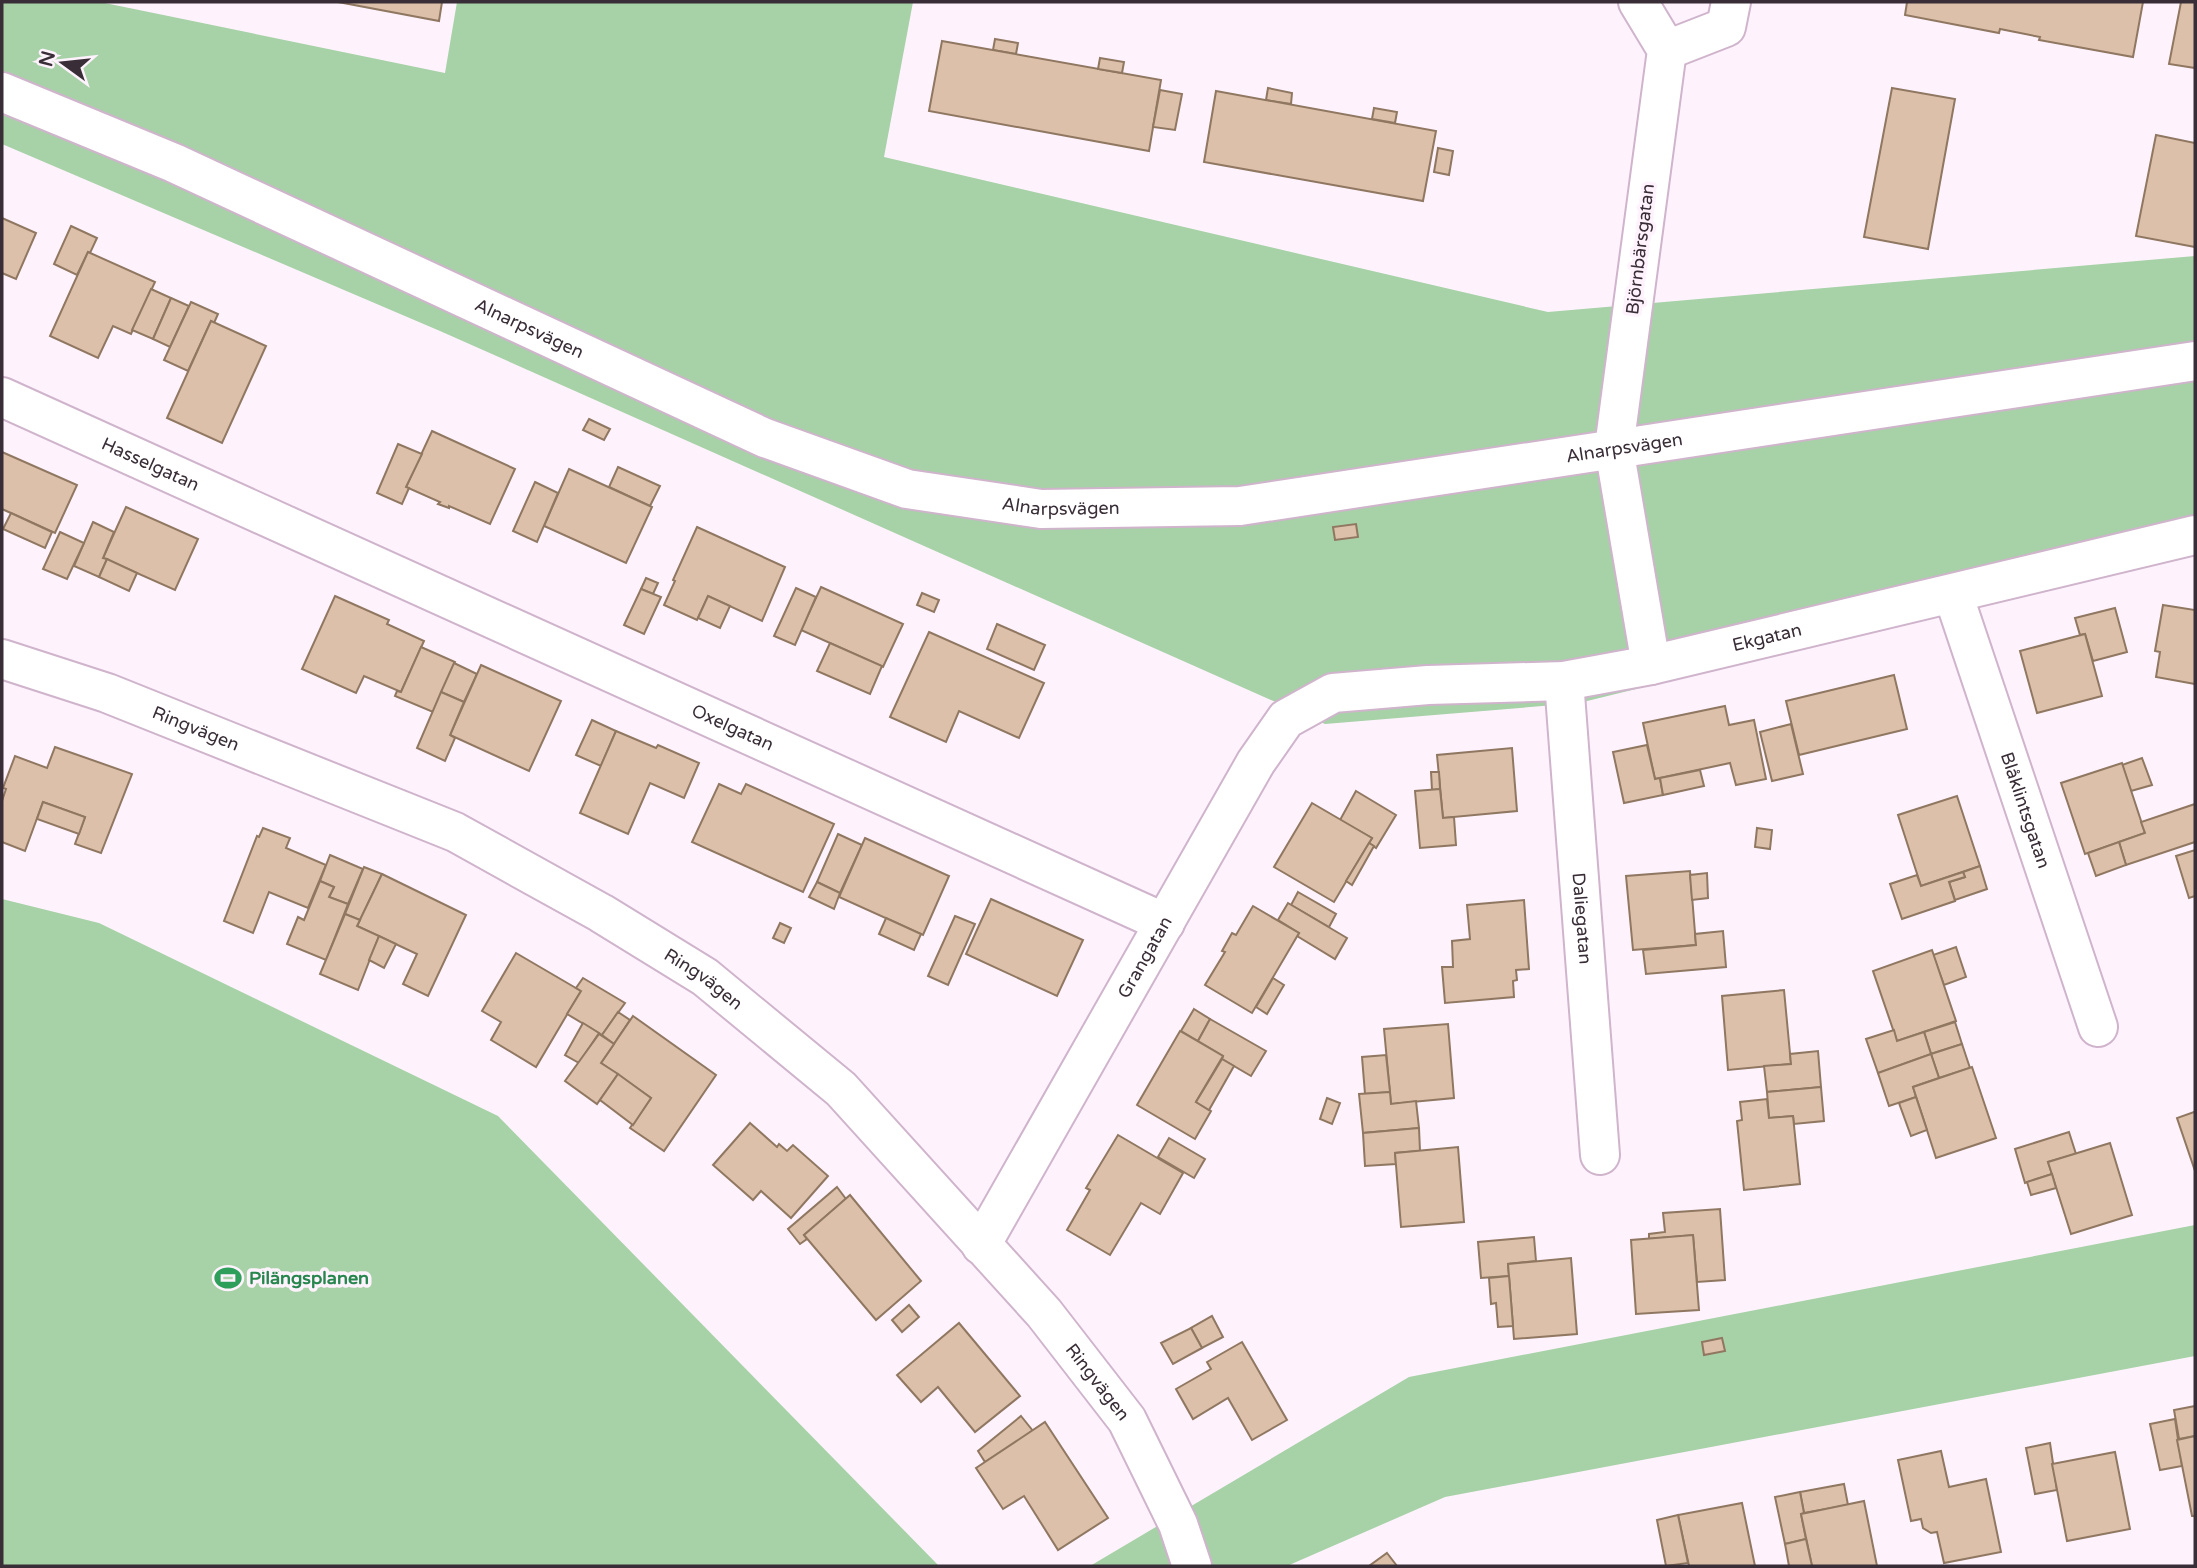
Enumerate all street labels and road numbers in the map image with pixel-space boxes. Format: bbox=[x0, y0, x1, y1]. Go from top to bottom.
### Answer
street label: Björnbärsgatan bbox=[1621, 182, 1659, 316]
street label: Alnarpsvägen bbox=[471, 294, 587, 363]
street label: Alnarpsvägen bbox=[1564, 428, 1684, 467]
street label: Hasselgatan bbox=[98, 433, 203, 496]
street label: Alnarpsvägen bbox=[1001, 492, 1120, 520]
street label: Ekgatan bbox=[1730, 618, 1804, 656]
street label: Oxelgatan bbox=[688, 699, 777, 756]
street label: Ringvägen bbox=[149, 701, 242, 756]
street label: Blåklintsgatan bbox=[1996, 749, 2055, 871]
street label: Daliegatan bbox=[1568, 872, 1596, 965]
street label: Grangatan bbox=[1113, 912, 1177, 1002]
street label: Ringvägen bbox=[660, 943, 747, 1015]
street label: Ringvägen bbox=[1061, 1339, 1134, 1425]

